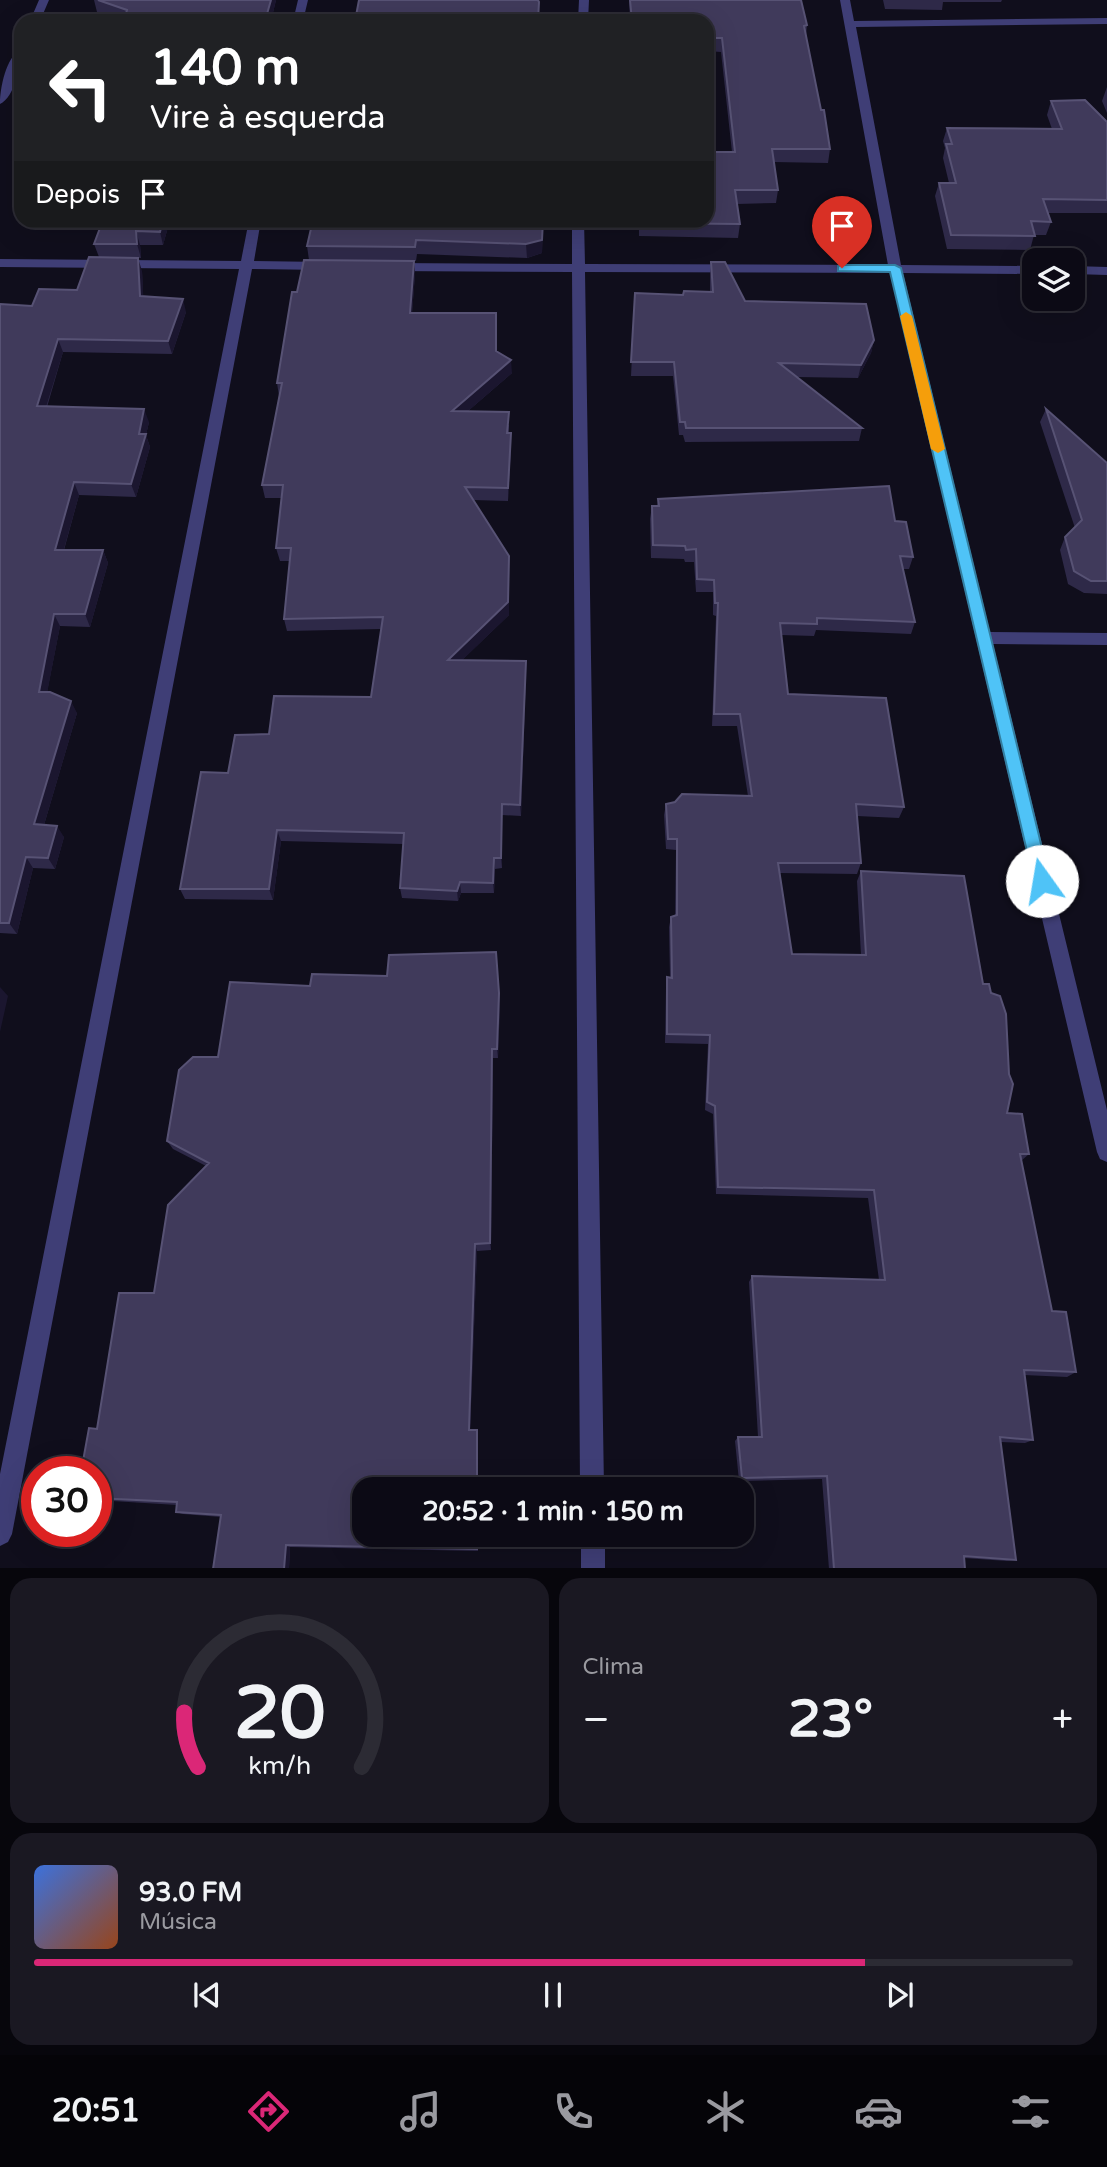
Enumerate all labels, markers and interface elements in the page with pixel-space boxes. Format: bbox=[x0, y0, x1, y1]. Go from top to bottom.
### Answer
text: 140 m bbox=[150, 39, 300, 98]
icon: left bbox=[35, 42, 126, 133]
text: Vire à esquerda bbox=[150, 99, 386, 137]
icon: arrive bbox=[134, 175, 172, 213]
text: Depois bbox=[35, 179, 120, 210]
pin bbox=[812, 196, 872, 268]
icon: arrive bbox=[823, 207, 861, 245]
map controls bbox=[1022, 248, 1085, 311]
button: layers bbox=[1022, 248, 1085, 311]
position arrow bbox=[1005, 844, 1079, 918]
speed limit sign: 30 bbox=[21, 1456, 112, 1547]
text: 20:52 · 1 min · 150 m bbox=[422, 1496, 684, 1527]
text: Clima bbox=[583, 1653, 644, 1681]
text: 20 bbox=[234, 1670, 325, 1758]
text: 23° bbox=[788, 1688, 873, 1751]
text: − bbox=[583, 1697, 610, 1743]
text: + bbox=[1052, 1697, 1073, 1743]
text: km/h bbox=[248, 1750, 311, 1780]
text: 93.0 FM bbox=[139, 1877, 242, 1908]
text: Música bbox=[139, 1908, 217, 1936]
icon: previous bbox=[188, 1976, 226, 2014]
icon: pause bbox=[534, 1976, 572, 2014]
icon: next bbox=[881, 1976, 919, 2014]
icon: directions bbox=[244, 2087, 293, 2136]
icon: music bbox=[396, 2087, 445, 2136]
icon: phone bbox=[549, 2087, 598, 2136]
icon: climate bbox=[701, 2087, 750, 2136]
icon: car bbox=[854, 2087, 903, 2136]
icon: filters bbox=[1006, 2087, 1055, 2136]
text: 20:51 bbox=[52, 2092, 140, 2130]

